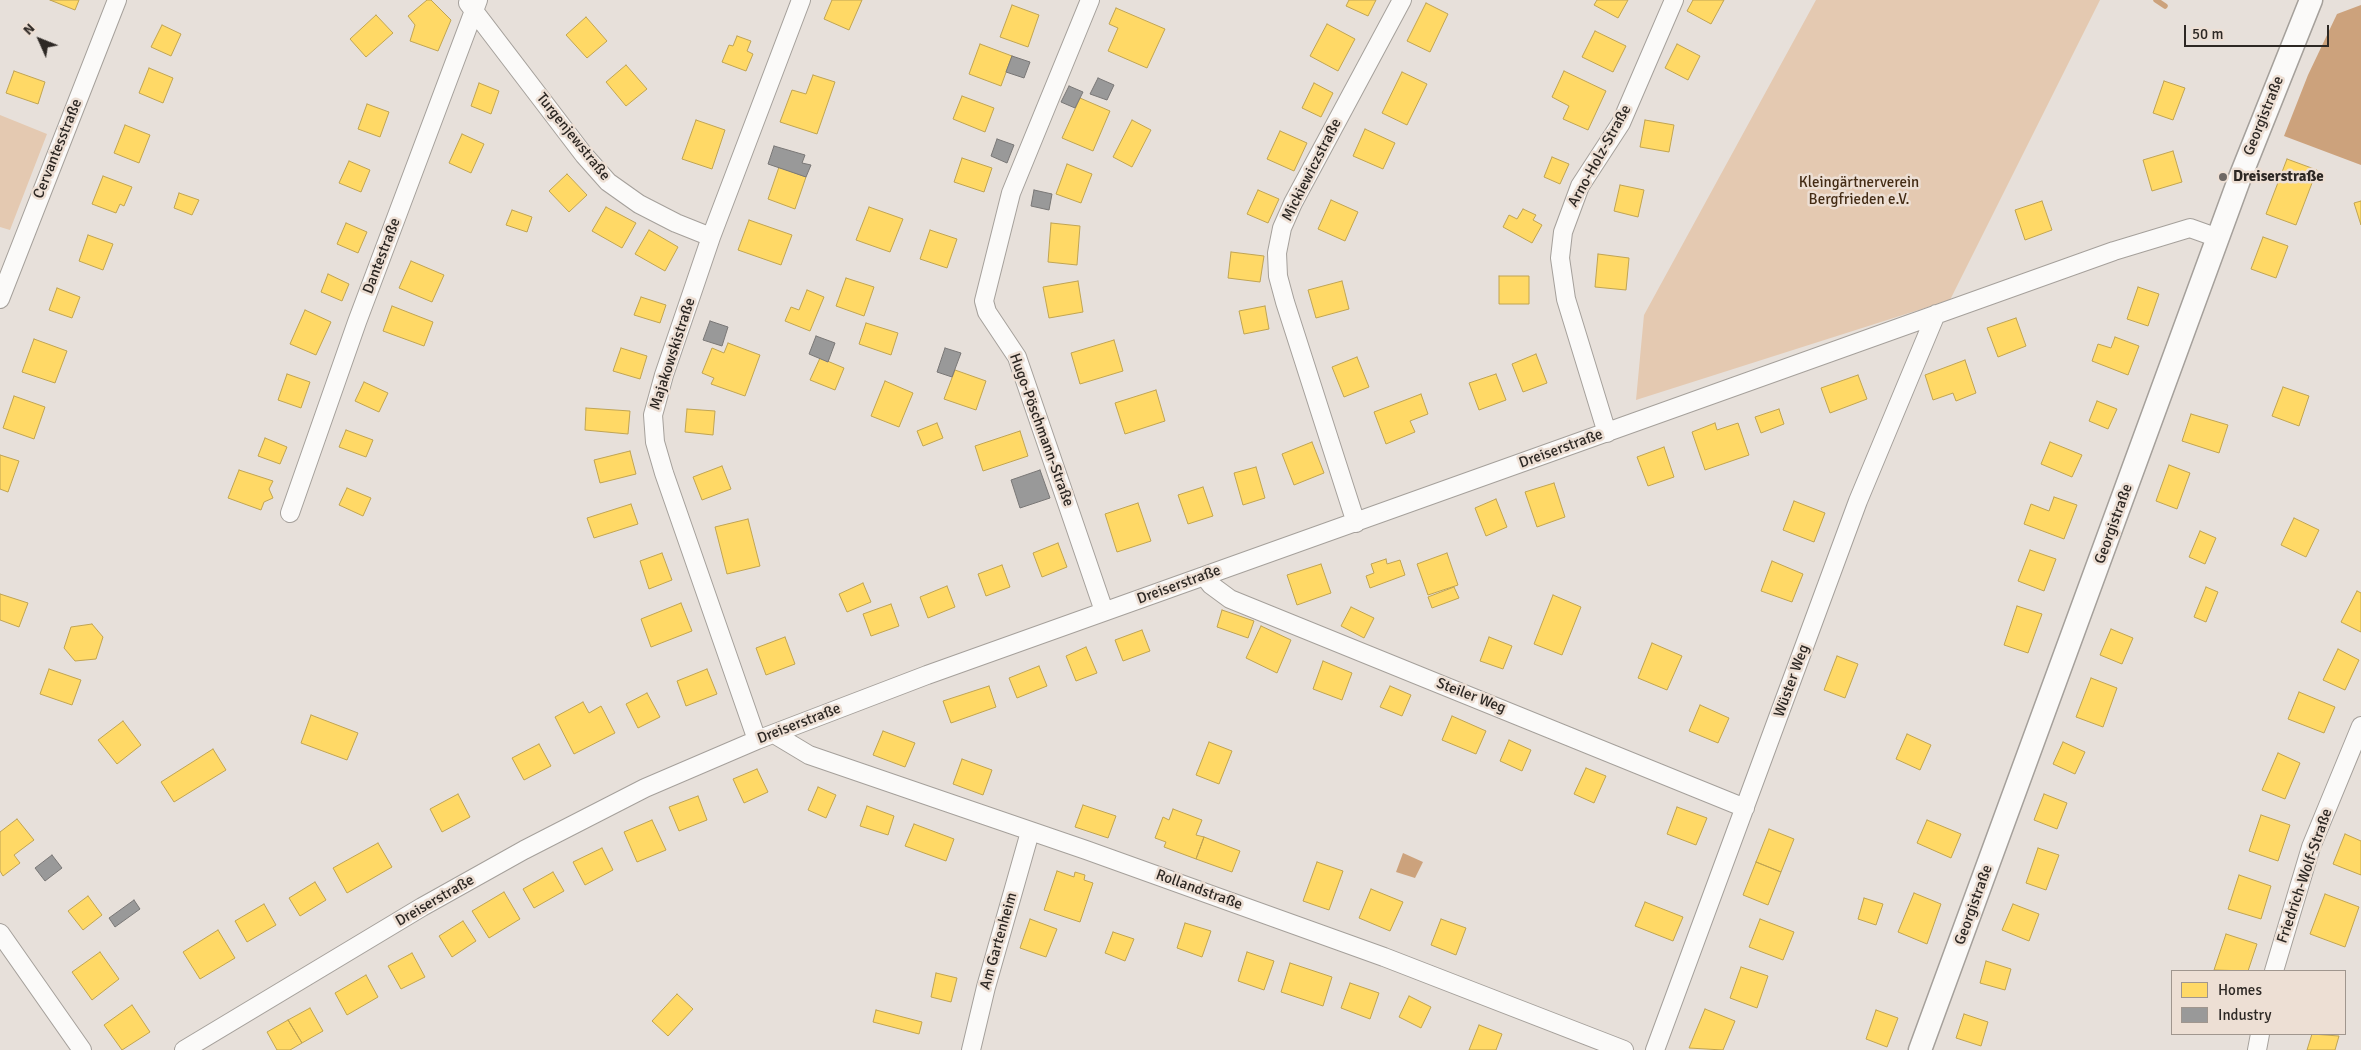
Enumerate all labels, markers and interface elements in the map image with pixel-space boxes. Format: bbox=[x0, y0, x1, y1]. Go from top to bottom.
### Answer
north arrow bbox=[15, 15, 65, 65]
scale bar bbox=[2186, 15, 2331, 47]
text: N bbox=[19, 20, 38, 39]
text: 50 m bbox=[2192, 25, 2223, 43]
street label: Georgistraße bbox=[2240, 74, 2288, 158]
street label: Turgenjewstraße bbox=[532, 90, 614, 184]
street label: Cervantesstraße bbox=[30, 97, 86, 201]
street label: Arno-Holz-Straße bbox=[1565, 102, 1635, 210]
street label: Mickiewiczstraße bbox=[1278, 116, 1346, 224]
place label: Dreiserstraße bbox=[2233, 168, 2324, 186]
marker: Dreiserstraße bbox=[2217, 171, 2229, 183]
park label: Kleingärtnerverein Bergfrieden e.V. bbox=[1799, 174, 1919, 209]
street label: Dantestraße bbox=[359, 216, 405, 296]
street label: Majakowskistraße bbox=[646, 296, 700, 412]
street label: Hugo-Pöschmann-Straße bbox=[1005, 351, 1077, 509]
street label: Dreiserstraße bbox=[1517, 426, 1605, 472]
street label: Georgistraße bbox=[2091, 481, 2137, 567]
street label: Dreiserstraße bbox=[1135, 562, 1223, 608]
street label: Wüster Weg bbox=[1771, 642, 1813, 720]
street label: Steiler Weg bbox=[1434, 674, 1508, 718]
street label: Dreiserstraße bbox=[755, 700, 843, 748]
street label: Friedrich-Wolf-Straße bbox=[2274, 806, 2336, 946]
street label: Georgistraße bbox=[1951, 862, 1997, 948]
street label: Rollandstraße bbox=[1153, 866, 1245, 914]
street label: Dreiserstraße bbox=[392, 871, 478, 931]
street label: Am Gartenheim bbox=[977, 890, 1021, 992]
legend bbox=[2171, 970, 2346, 1035]
text: Homes bbox=[2218, 981, 2262, 999]
text: Industry bbox=[2218, 1006, 2271, 1024]

